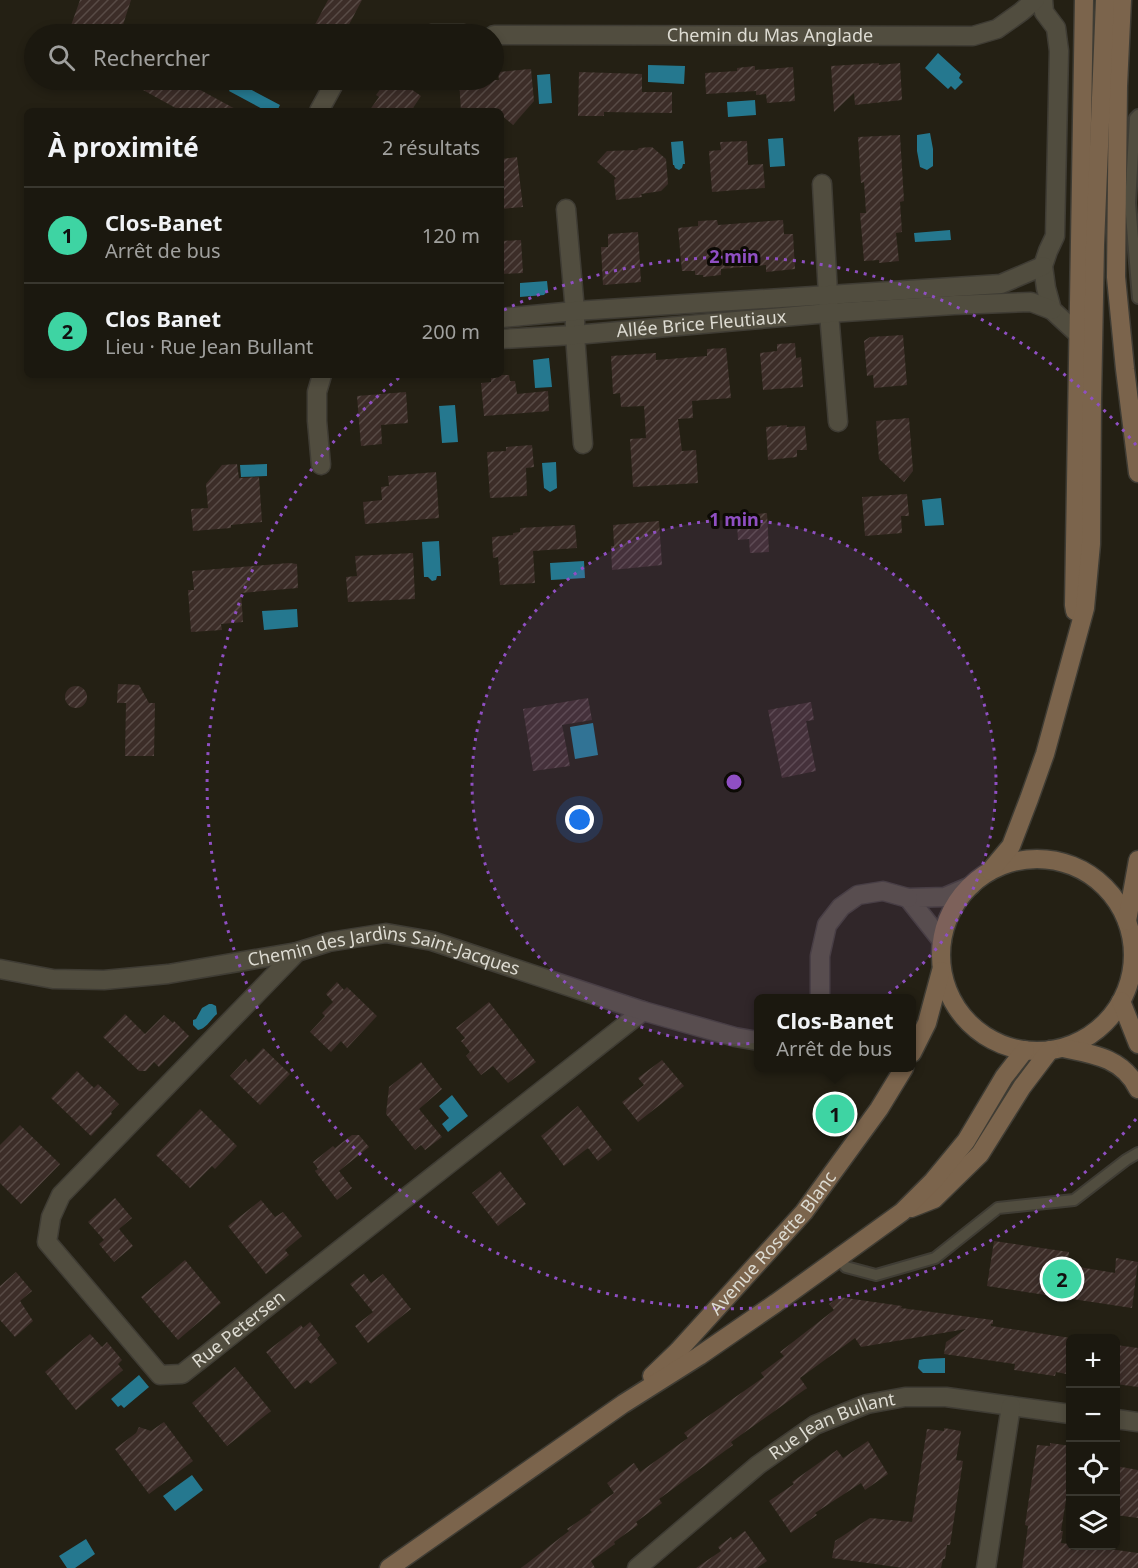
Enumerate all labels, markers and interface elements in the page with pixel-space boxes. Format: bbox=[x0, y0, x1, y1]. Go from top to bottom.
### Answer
street label: Chemin du Mas Anglade bbox=[667, 22, 873, 47]
search box bbox=[24, 24, 504, 90]
icon: search bbox=[45, 41, 78, 74]
text: Rechercher bbox=[93, 42, 210, 72]
text: À proximité bbox=[48, 129, 199, 165]
text: 2 résultats bbox=[382, 134, 480, 161]
text: Clos-Banet bbox=[105, 207, 222, 237]
text: 1 bbox=[62, 222, 73, 249]
text: 120 m bbox=[422, 222, 480, 249]
text: Arrêt de bus bbox=[105, 237, 221, 264]
text: 2 min bbox=[709, 244, 759, 268]
text: Clos Banet bbox=[105, 303, 221, 333]
street label: Allée Brice Fleutiaux bbox=[615, 304, 788, 342]
text: 2 bbox=[62, 318, 73, 345]
text: 200 m bbox=[422, 318, 480, 345]
text: Lieu · Rue Jean Bullant bbox=[105, 333, 313, 360]
text: 1 min bbox=[709, 507, 759, 531]
centre of rings bbox=[724, 772, 744, 792]
your location bbox=[565, 805, 594, 834]
street label: Chemin des Jardins Saint-Jacques bbox=[246, 920, 523, 980]
popup bbox=[754, 994, 916, 1072]
text: Clos-Banet bbox=[776, 1005, 894, 1035]
text: Arrêt de bus bbox=[776, 1035, 892, 1062]
pin: 1 bbox=[816, 1092, 854, 1136]
street label: Avenue Rosette Blanc bbox=[704, 1165, 841, 1319]
pin: 2 bbox=[1042, 1256, 1082, 1302]
street label: Rue Petersen bbox=[187, 1284, 290, 1373]
map controls bbox=[1066, 1334, 1120, 1550]
button: + bbox=[1066, 1334, 1120, 1388]
street label: Rue Jean Bullant bbox=[764, 1386, 897, 1465]
button: − bbox=[1066, 1388, 1120, 1442]
button: locate bbox=[1066, 1442, 1120, 1496]
button: layers bbox=[1066, 1496, 1120, 1550]

